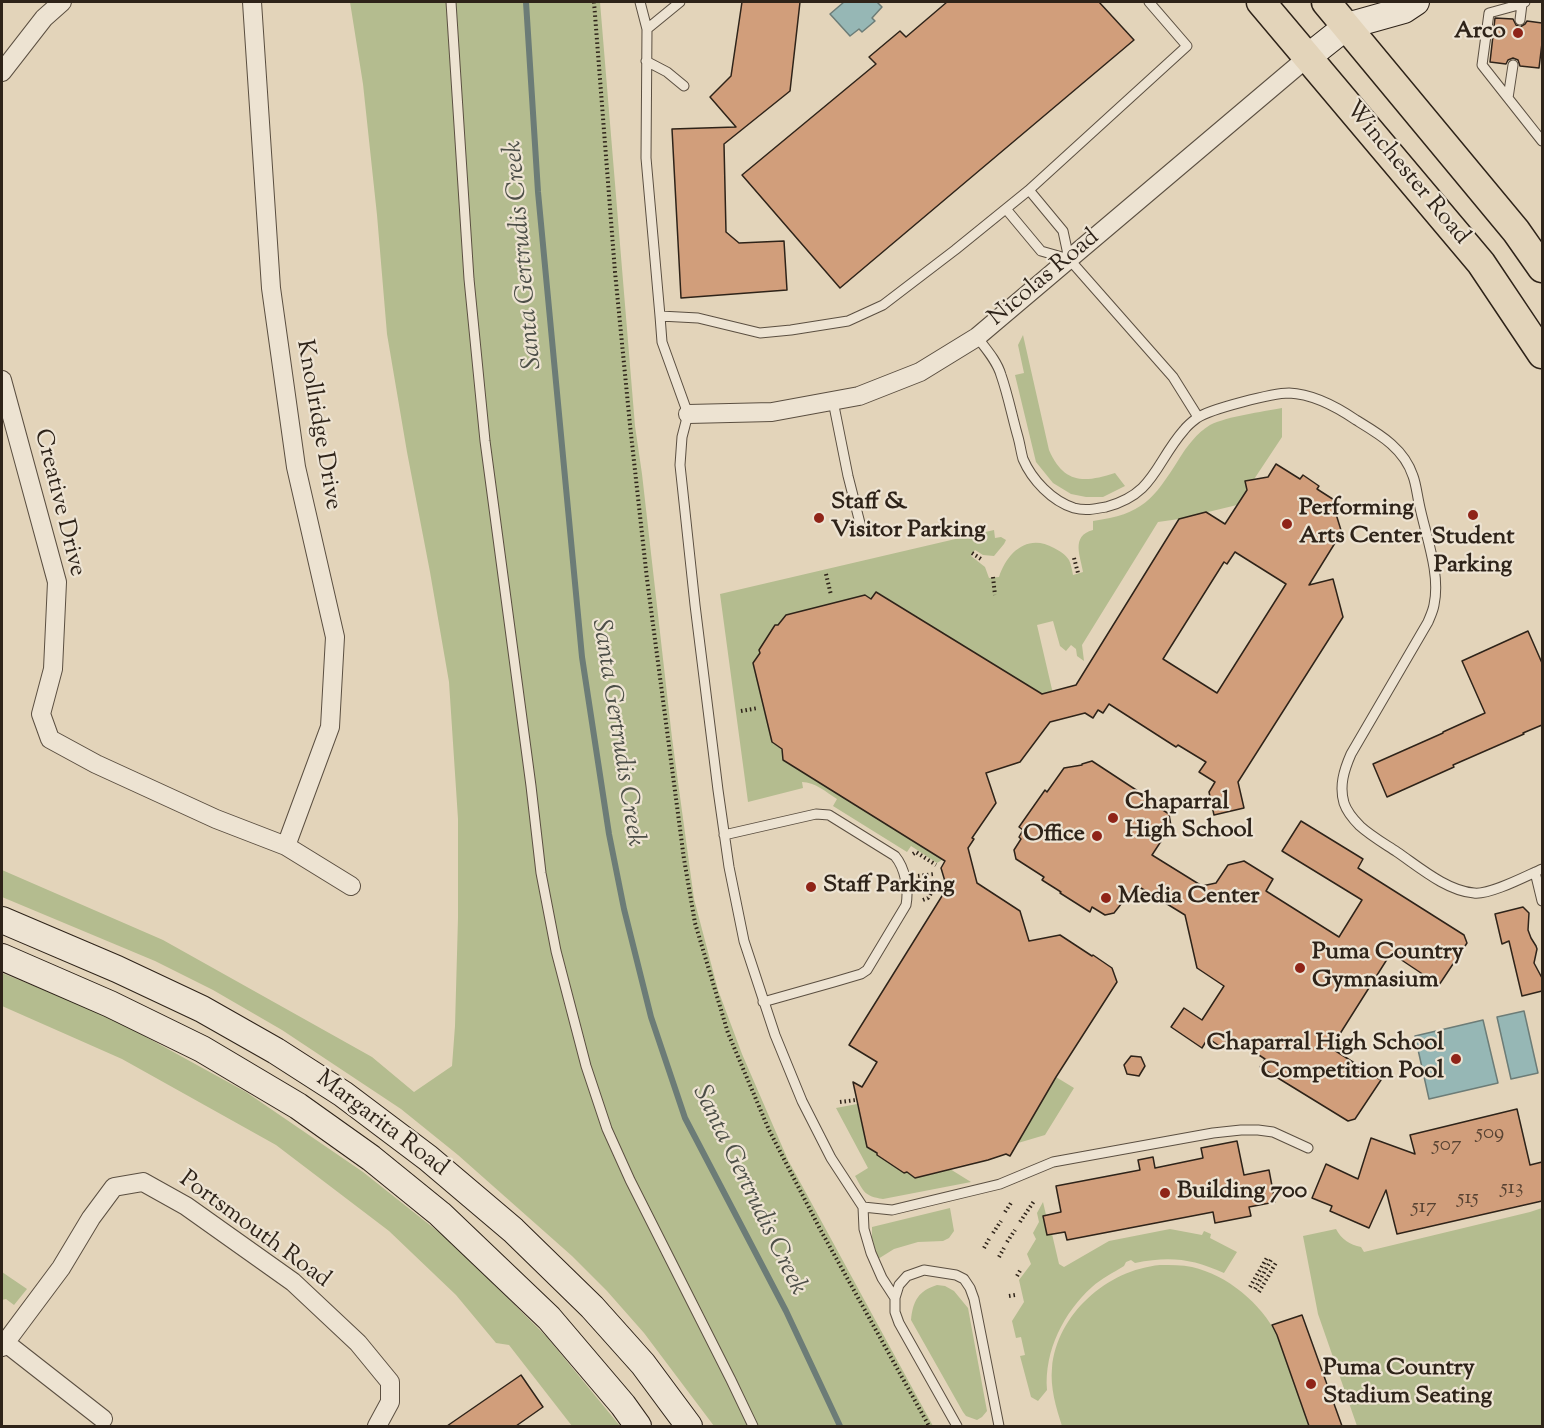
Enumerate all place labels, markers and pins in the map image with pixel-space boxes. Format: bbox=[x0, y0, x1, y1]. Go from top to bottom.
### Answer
place label: Arco bbox=[1454, 19, 1506, 47]
marker: Arco bbox=[1511, 26, 1525, 40]
place label: Staff & Visitor Parking bbox=[831, 490, 986, 546]
place label: Performing Arts Center bbox=[1299, 496, 1422, 552]
marker: Student Parking bbox=[1466, 508, 1480, 522]
marker: Staff & Visitor Parking bbox=[812, 511, 826, 525]
marker: Performing Arts Center bbox=[1280, 517, 1294, 531]
place label: Student Parking bbox=[1432, 525, 1514, 581]
place label: Chaparral High School bbox=[1125, 790, 1253, 846]
marker: Chaparral High School bbox=[1106, 811, 1120, 825]
place label: Office bbox=[1023, 822, 1085, 850]
marker: Office bbox=[1090, 829, 1104, 843]
place label: Staff Parking bbox=[823, 873, 955, 901]
marker: Staff Parking bbox=[804, 880, 818, 894]
place label: Media Center bbox=[1118, 884, 1260, 912]
marker: Media Center bbox=[1099, 891, 1113, 905]
place label: Puma Country Gymnasium bbox=[1312, 940, 1464, 996]
marker: Puma Country Gymnasium bbox=[1293, 961, 1307, 975]
place label: Chaparral High School Competition Pool bbox=[1206, 1031, 1444, 1087]
marker: Chaparral High School Competition Pool bbox=[1449, 1052, 1463, 1066]
place label: Building 700 bbox=[1177, 1179, 1307, 1207]
marker: Building 700 bbox=[1158, 1186, 1172, 1200]
place label: Puma Country Stadium Seating bbox=[1323, 1356, 1492, 1412]
marker: Puma Country Stadium Seating bbox=[1304, 1377, 1318, 1391]

